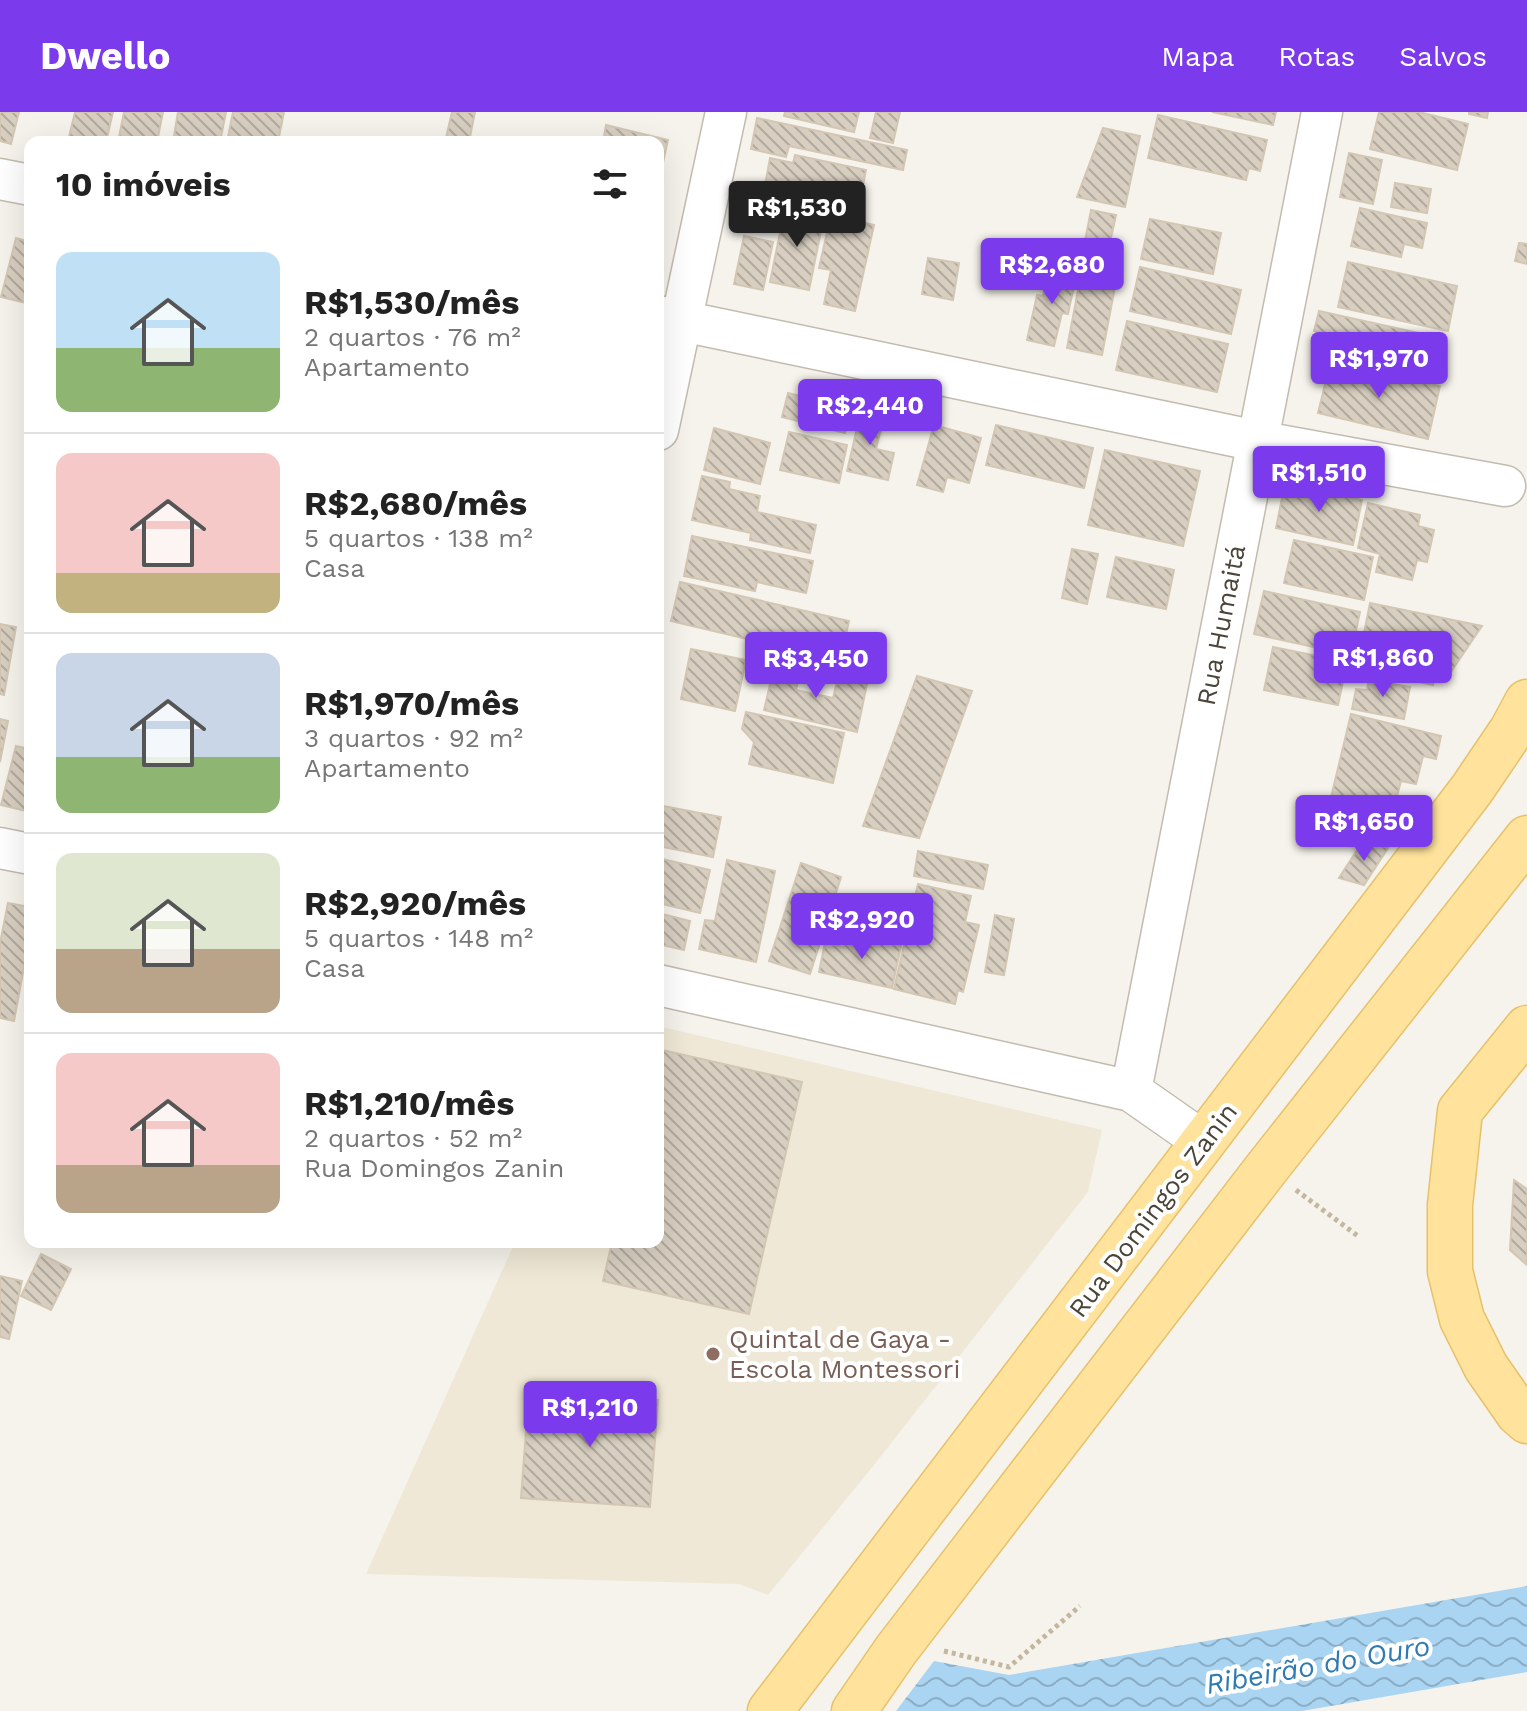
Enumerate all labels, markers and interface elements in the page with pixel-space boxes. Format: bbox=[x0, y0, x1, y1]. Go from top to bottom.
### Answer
text: Dwello bbox=[40, 34, 170, 78]
text: Mapa bbox=[1161, 40, 1234, 73]
text: Rotas bbox=[1278, 40, 1355, 73]
text: Salvos bbox=[1399, 40, 1487, 73]
icon: filters bbox=[588, 162, 632, 206]
text: 10 imóveis bbox=[56, 164, 231, 204]
pin: R$1,530 bbox=[723, 181, 871, 249]
text: R$1,530 bbox=[747, 192, 847, 222]
pin: R$2,680 bbox=[978, 238, 1126, 306]
text: R$2,680 bbox=[999, 249, 1105, 279]
text: R$1,530/mês bbox=[304, 282, 519, 322]
icon: home bbox=[120, 284, 216, 380]
text: 2 quartos · 76 m² bbox=[304, 322, 521, 352]
pin: R$1,970 bbox=[1305, 332, 1453, 400]
text: R$1,970 bbox=[1329, 343, 1429, 373]
text: Apartamento bbox=[304, 352, 470, 382]
pin: R$2,440 bbox=[796, 379, 944, 447]
text: R$2,440 bbox=[816, 390, 924, 420]
pin: R$1,510 bbox=[1245, 446, 1393, 514]
text: R$1,510 bbox=[1271, 457, 1367, 487]
text: R$2,680/mês bbox=[304, 483, 527, 523]
icon: home bbox=[120, 485, 216, 581]
text: 5 quartos · 138 m² bbox=[304, 523, 533, 553]
street label: Rua Humaitá bbox=[1191, 542, 1251, 708]
text: Casa bbox=[304, 553, 365, 583]
pin: R$1,860 bbox=[1309, 631, 1457, 699]
pin: R$3,450 bbox=[742, 632, 890, 700]
text: R$1,860 bbox=[1332, 642, 1434, 672]
text: R$3,450 bbox=[763, 643, 869, 673]
text: R$1,970/mês bbox=[304, 683, 519, 723]
icon: home bbox=[120, 685, 216, 781]
text: 3 quartos · 92 m² bbox=[304, 723, 523, 753]
text: Apartamento bbox=[304, 753, 470, 783]
pin: R$1,650 bbox=[1290, 795, 1438, 863]
text: R$1,650 bbox=[1313, 806, 1415, 836]
text: R$2,920/mês bbox=[304, 883, 526, 923]
icon: home bbox=[120, 885, 216, 981]
pin: R$2,920 bbox=[788, 893, 936, 961]
text: R$2,920 bbox=[809, 904, 915, 934]
text: 5 quartos · 148 m² bbox=[304, 923, 533, 953]
text: Casa bbox=[304, 953, 365, 983]
text: R$1,210/mês bbox=[304, 1083, 514, 1123]
icon: home bbox=[120, 1085, 216, 1181]
street label: Rua Domingos Zanin bbox=[1063, 1097, 1243, 1323]
text: 2 quartos · 52 m² bbox=[304, 1123, 522, 1153]
text: Rua Domingos Zanin bbox=[304, 1153, 564, 1183]
place label: Quintal de Gaya - Escola Montessori bbox=[729, 1324, 960, 1384]
marker: Quintal de Gaya - Escola Montessori bbox=[704, 1345, 722, 1363]
pin: R$1,210 bbox=[516, 1381, 664, 1449]
text: R$1,210 bbox=[542, 1392, 638, 1422]
water label: Ribeirão do Ouro bbox=[1203, 1629, 1433, 1701]

